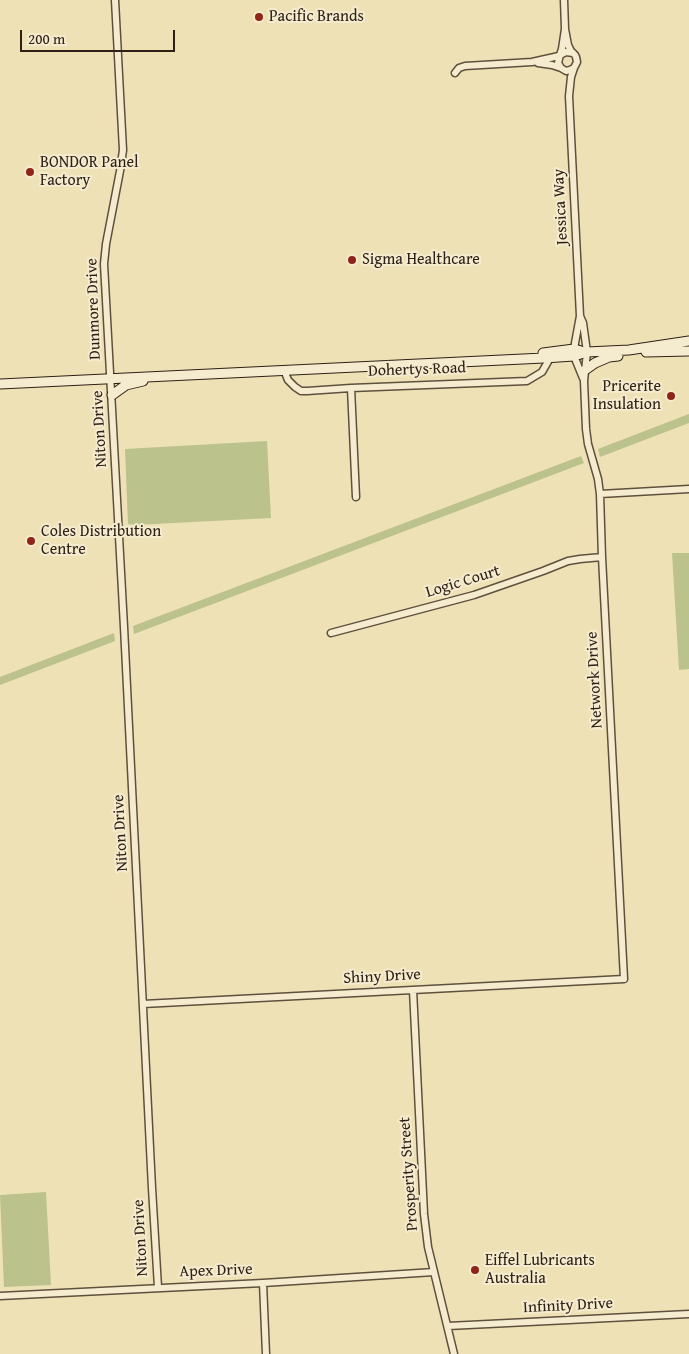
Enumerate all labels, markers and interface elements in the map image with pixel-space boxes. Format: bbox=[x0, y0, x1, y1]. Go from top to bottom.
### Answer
place label: Pacific Brands bbox=[269, 7, 364, 27]
marker: Pacific Brands bbox=[253, 11, 265, 23]
scale bar bbox=[22, 20, 178, 52]
text: 200 m bbox=[28, 28, 65, 49]
place label: BONDOR Panel Factory bbox=[40, 153, 139, 191]
marker: BONDOR Panel Factory bbox=[24, 166, 36, 178]
street label: Jessica Way bbox=[549, 168, 573, 246]
place label: Sigma Healthcare bbox=[362, 250, 480, 270]
marker: Sigma Healthcare bbox=[346, 254, 358, 266]
street label: Dunmore Drive bbox=[83, 258, 105, 360]
street label: Dohertys Road bbox=[368, 359, 466, 381]
place label: Pricerite Insulation bbox=[593, 377, 661, 415]
street label: Niton Drive bbox=[88, 390, 112, 468]
marker: Pricerite Insulation bbox=[665, 390, 677, 402]
place label: Coles Distribution Centre bbox=[41, 522, 161, 560]
marker: Coles Distribution Centre bbox=[25, 535, 37, 547]
street label: Logic Court bbox=[423, 562, 503, 602]
street label: Network Drive bbox=[583, 631, 607, 729]
street label: Niton Drive bbox=[109, 794, 133, 872]
street label: Shiny Drive bbox=[343, 965, 421, 989]
street label: Prosperity Street bbox=[395, 1116, 423, 1232]
street label: Niton Drive bbox=[129, 1199, 153, 1277]
place label: Eiffel Lubricants Australia bbox=[485, 1251, 595, 1289]
street label: Apex Drive bbox=[179, 1260, 253, 1282]
marker: Eiffel Lubricants Australia bbox=[469, 1264, 481, 1276]
street label: Infinity Drive bbox=[523, 1294, 613, 1318]

